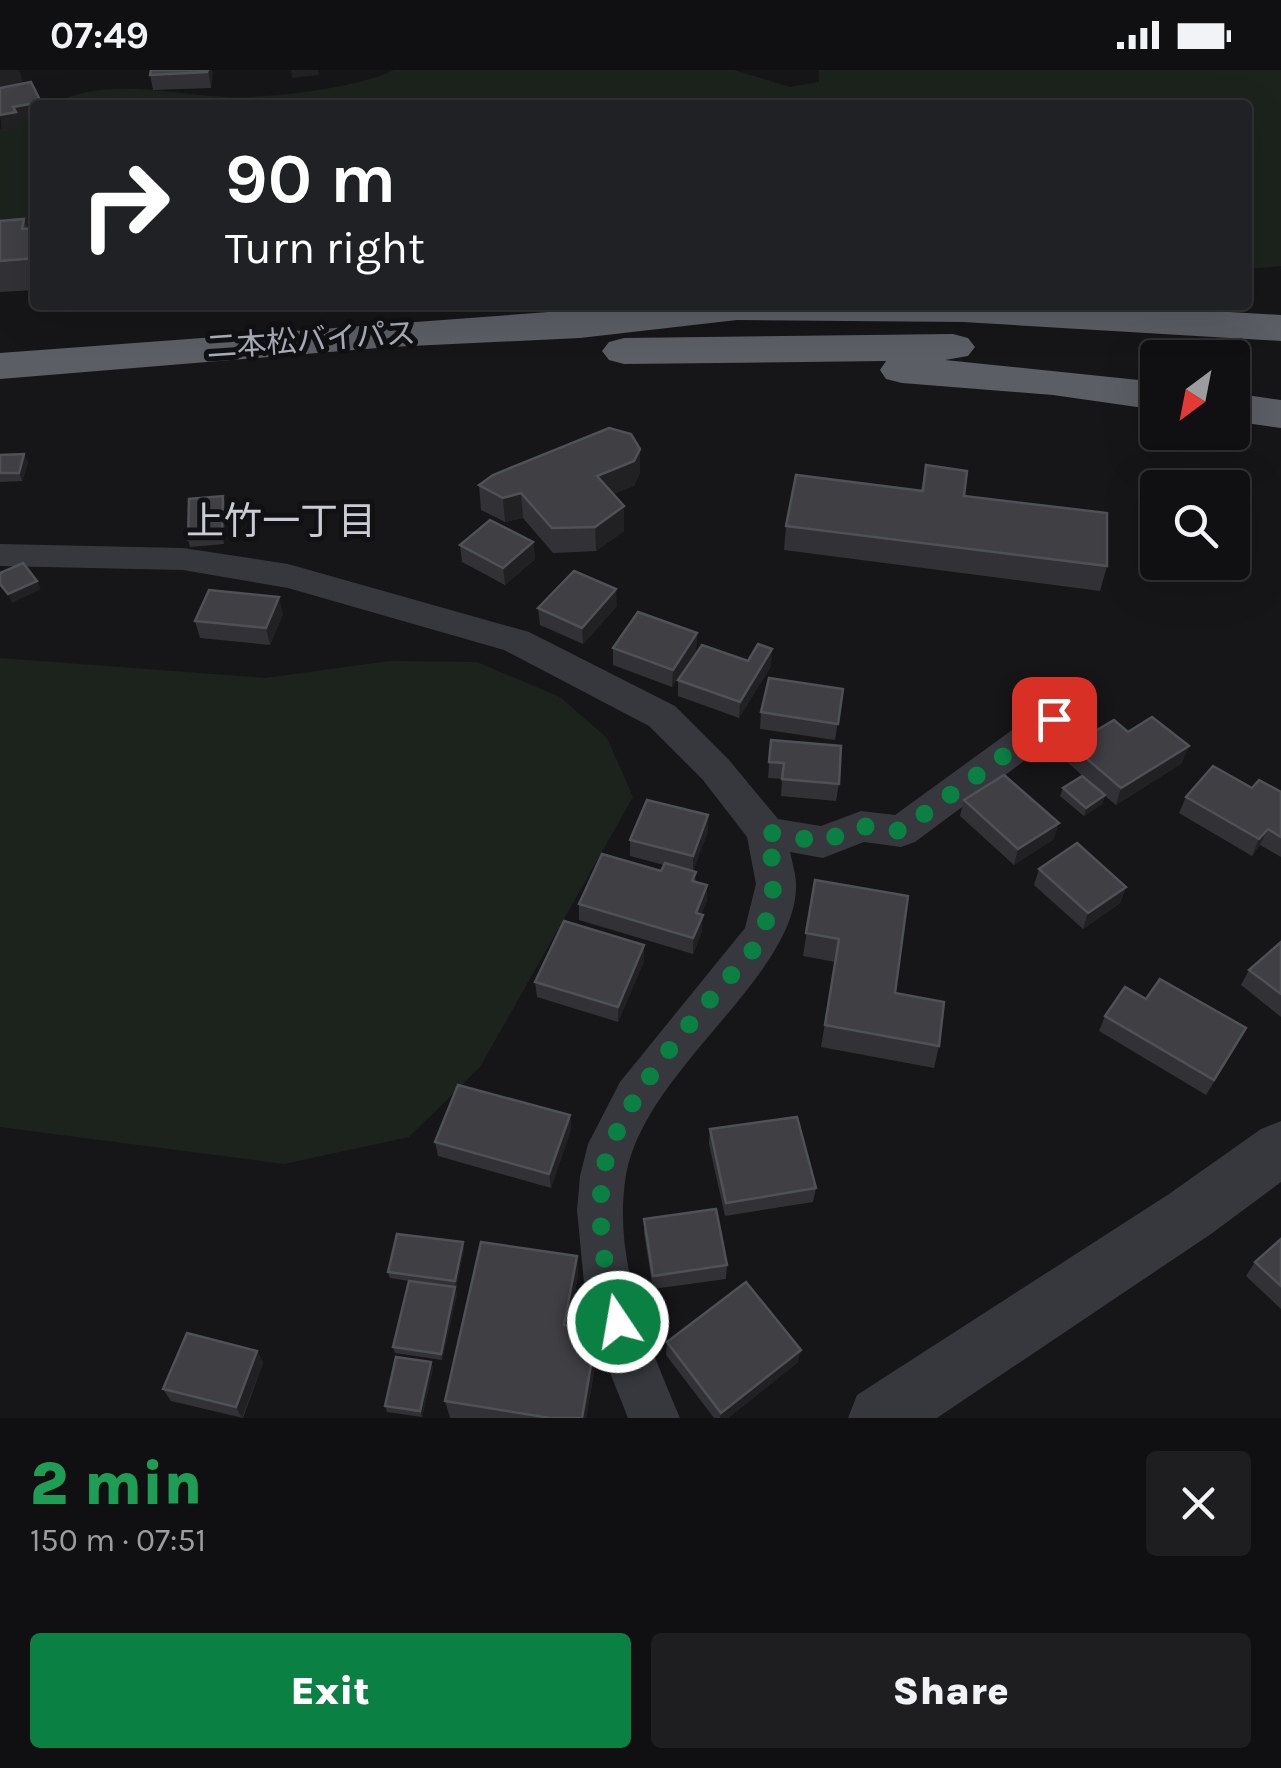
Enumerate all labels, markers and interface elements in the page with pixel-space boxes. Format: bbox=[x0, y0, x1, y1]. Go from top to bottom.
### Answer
text: 07:49 bbox=[50, 13, 149, 58]
text: 90 m bbox=[225, 138, 396, 220]
icon: right bbox=[60, 140, 190, 270]
text: Turn right bbox=[225, 222, 425, 274]
street label: 二本松バイパス bbox=[205, 315, 417, 365]
north arrow bbox=[1140, 340, 1250, 450]
map controls bbox=[1140, 340, 1250, 580]
button: search bbox=[1140, 470, 1250, 580]
district label: 上竹一丁目 bbox=[186, 499, 376, 544]
pin bbox=[1012, 677, 1097, 762]
icon: arrive bbox=[1027, 692, 1082, 747]
position arrow bbox=[566, 1270, 670, 1374]
text: 2 min bbox=[30, 1449, 202, 1519]
button: close bbox=[1146, 1451, 1251, 1556]
text: 150 m · 07:51 bbox=[30, 1522, 206, 1559]
button: Exit bbox=[30, 1633, 631, 1748]
button: Share bbox=[651, 1633, 1251, 1748]

